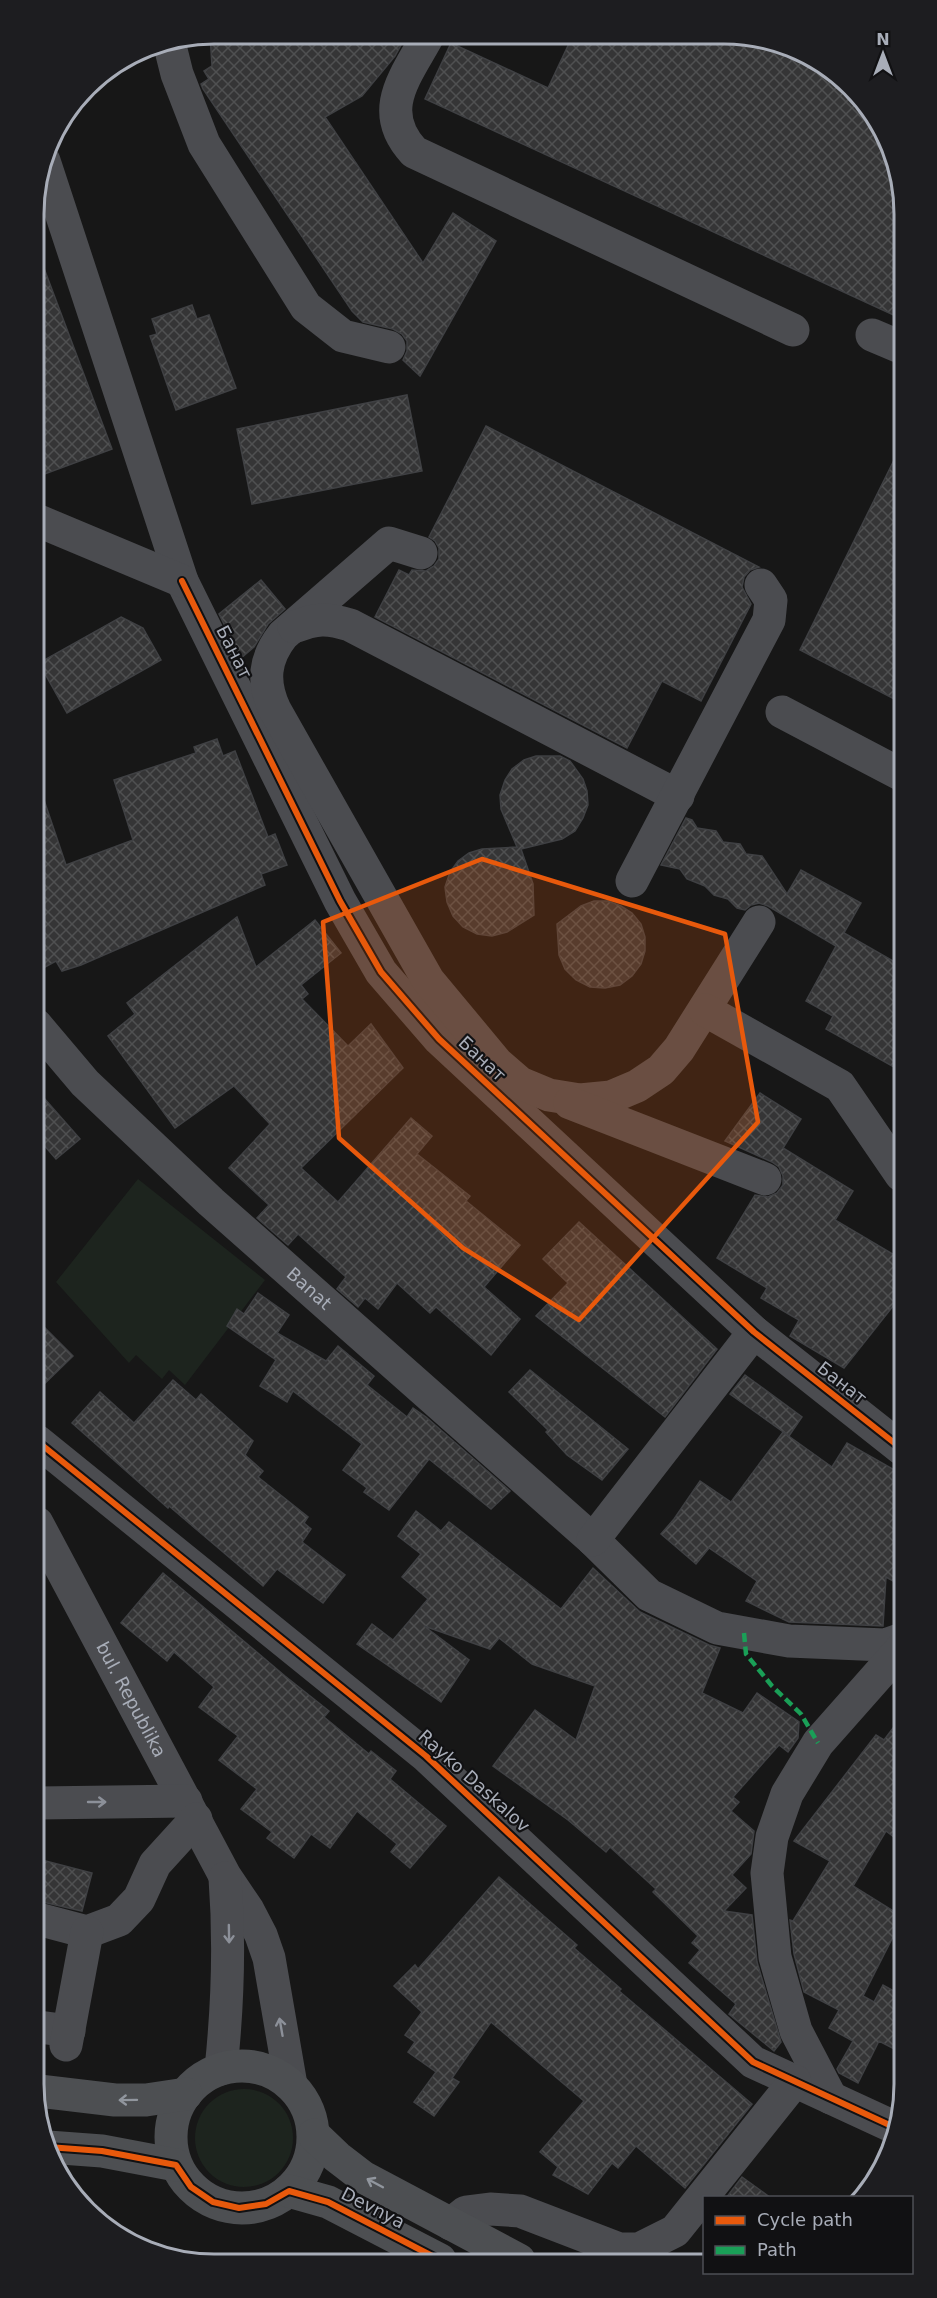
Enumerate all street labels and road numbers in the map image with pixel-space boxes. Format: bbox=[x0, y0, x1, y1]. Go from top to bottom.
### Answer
street label: Банат bbox=[212, 622, 257, 682]
street label: Банат bbox=[454, 1032, 510, 1086]
street label: Banat bbox=[282, 1263, 336, 1314]
street label: Банат bbox=[814, 1357, 871, 1408]
street label: bul. Republika bbox=[92, 1638, 171, 1761]
street label: Rayko Daskalov bbox=[414, 1725, 535, 1836]
street label: Devnya bbox=[338, 2183, 409, 2233]

